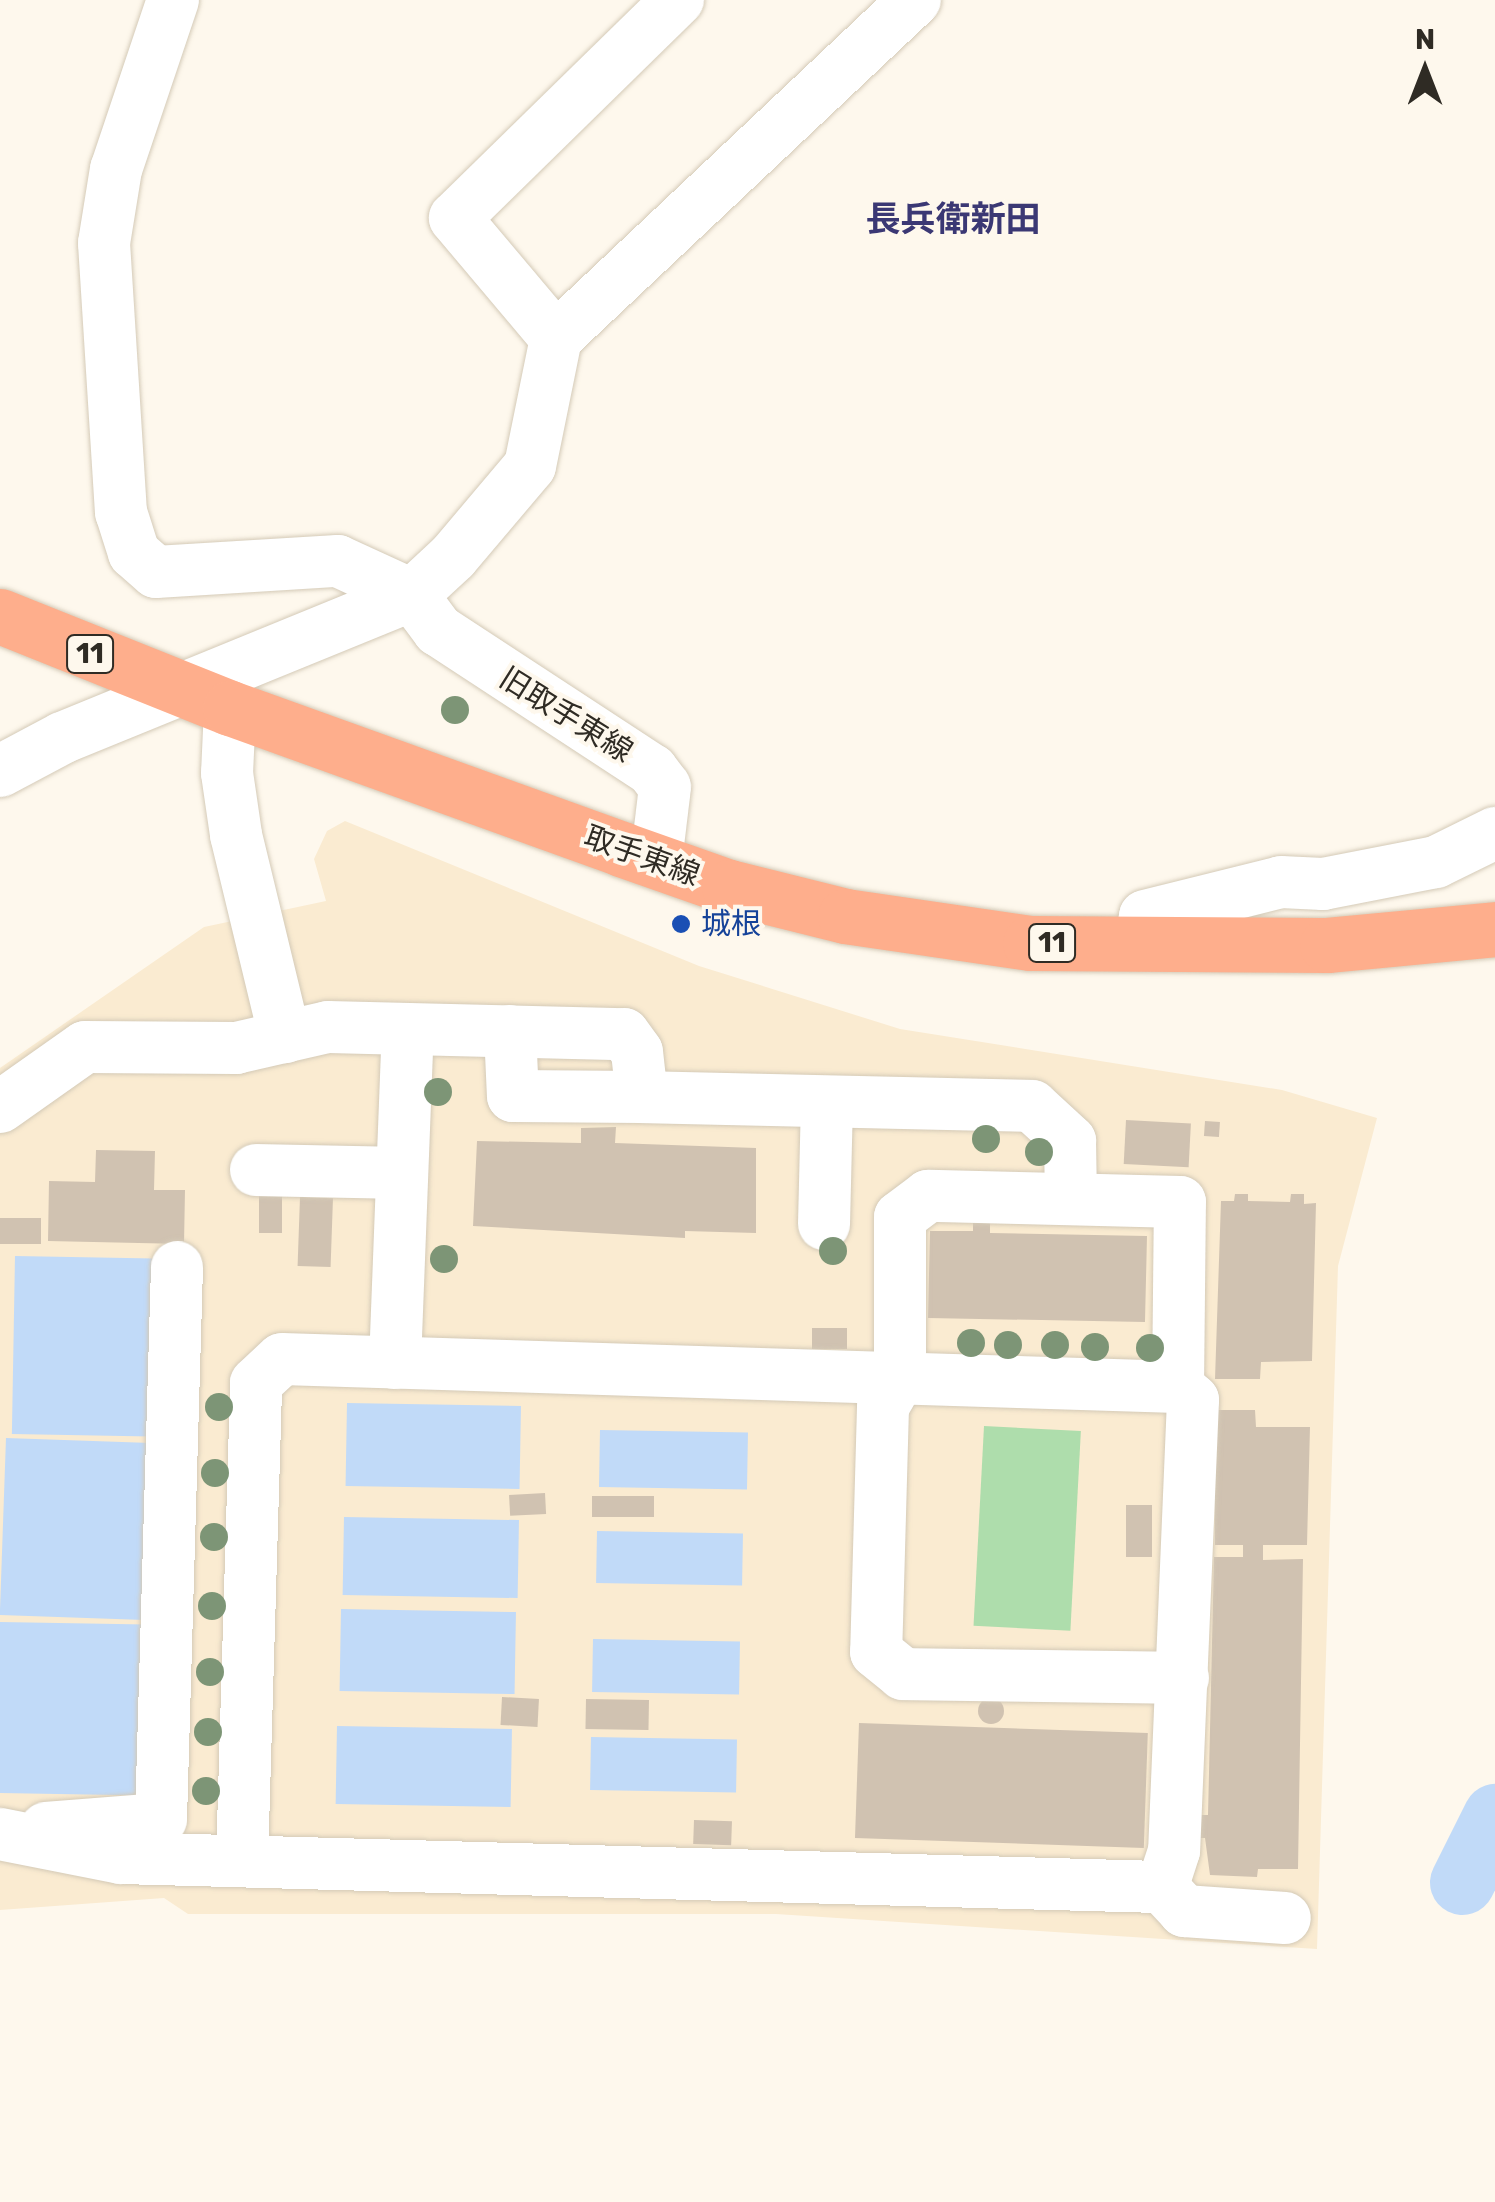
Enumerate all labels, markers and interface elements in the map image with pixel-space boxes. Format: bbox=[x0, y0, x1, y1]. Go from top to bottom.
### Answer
north arrow bbox=[1375, 20, 1475, 120]
text: N bbox=[1415, 23, 1435, 56]
district label: 長兵衛新田 bbox=[866, 198, 1040, 240]
road number: 11 bbox=[65, 631, 115, 677]
street label: 旧取手東線 bbox=[493, 660, 639, 770]
street label: 取手東線 bbox=[579, 819, 705, 893]
place label: 城根 bbox=[701, 906, 761, 942]
marker: 城根 bbox=[670, 913, 692, 935]
road number: 11 bbox=[1027, 920, 1077, 966]

